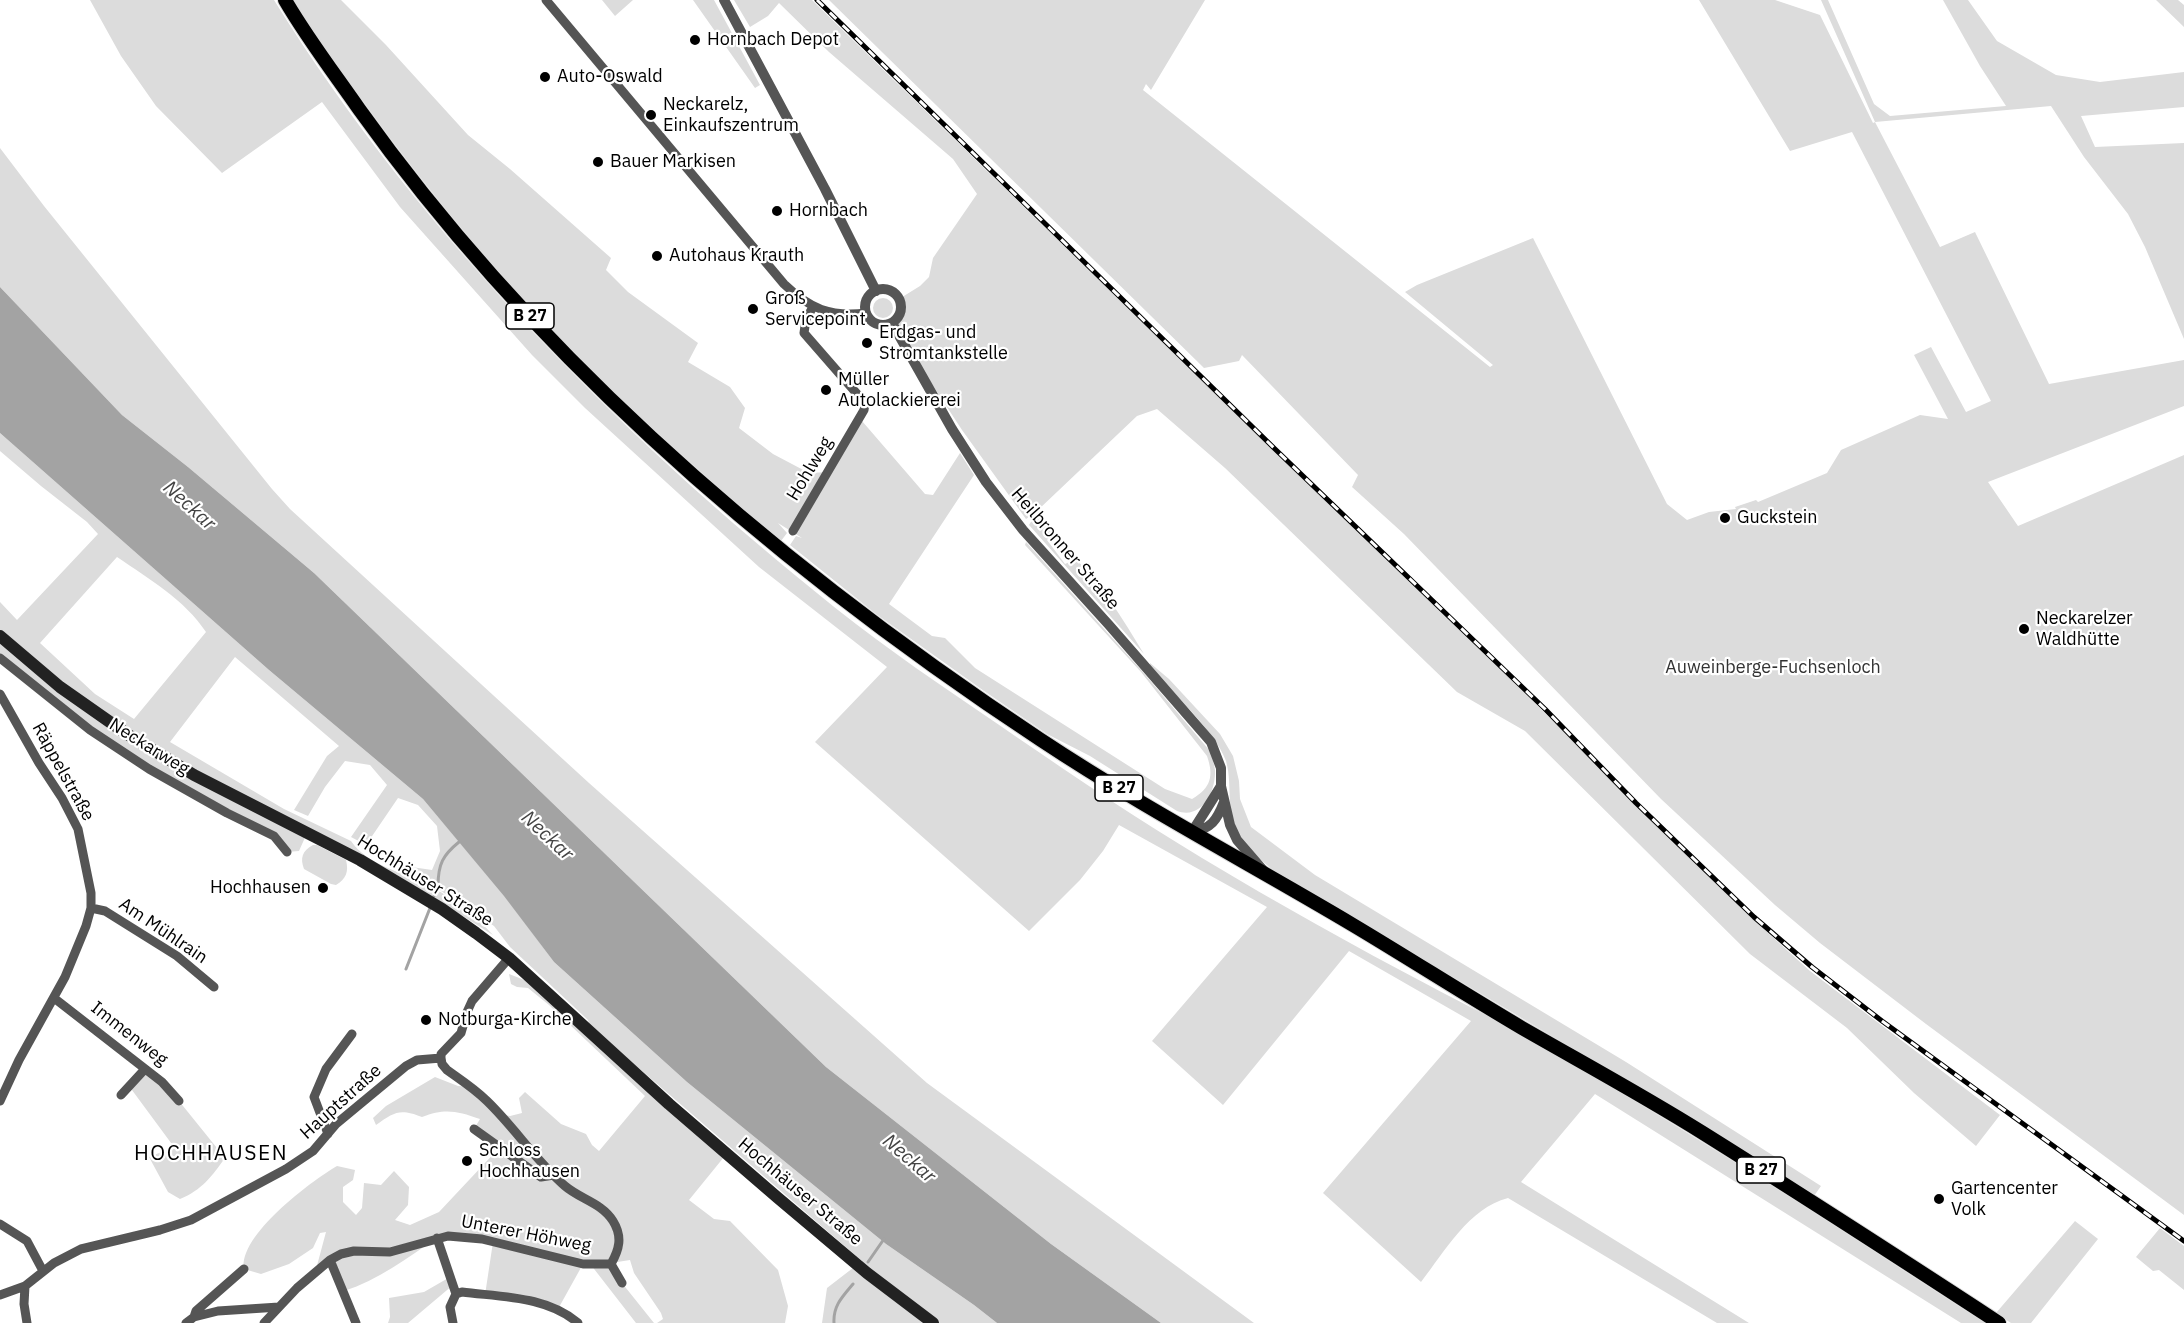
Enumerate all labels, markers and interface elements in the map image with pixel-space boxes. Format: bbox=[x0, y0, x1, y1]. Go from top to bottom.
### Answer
place label: Hornbach Depot bbox=[707, 29, 839, 51]
marker: Hornbach Depot bbox=[688, 33, 702, 47]
place label: Auto-Oswald bbox=[557, 66, 663, 88]
marker: Auto-Oswald bbox=[538, 70, 552, 84]
place label: Neckarelz, Einkaufszentrum bbox=[663, 94, 799, 136]
marker: Neckarelz, Einkaufszentrum bbox=[644, 108, 658, 122]
place label: Bauer Markisen bbox=[610, 151, 736, 173]
marker: Bauer Markisen bbox=[591, 155, 605, 169]
place label: Hornbach bbox=[789, 200, 868, 222]
marker: Hornbach bbox=[770, 204, 784, 218]
place label: Autohaus Krauth bbox=[669, 245, 804, 267]
marker: Autohaus Krauth bbox=[650, 249, 664, 263]
place label: Groß Servicepoint bbox=[765, 288, 866, 330]
marker: Groß Servicepoint bbox=[746, 302, 760, 316]
road number: B 27 bbox=[506, 303, 554, 329]
place label: Erdgas- und Stromtankstelle bbox=[879, 322, 1008, 364]
marker: Erdgas- und Stromtankstelle bbox=[860, 336, 874, 350]
place label: Müller Autolackiererei bbox=[838, 369, 961, 412]
marker: Müller Autolackiererei bbox=[819, 383, 833, 397]
street label: Hohlweg bbox=[782, 433, 838, 505]
water label: Neckar bbox=[158, 476, 220, 536]
street label: Heilbronner Straße bbox=[1006, 484, 1124, 614]
place label: Guckstein bbox=[1737, 507, 1818, 529]
marker: Guckstein bbox=[1718, 511, 1732, 525]
place label: Neckarelzer Waldhütte bbox=[2036, 608, 2133, 650]
marker: Neckarelzer Waldhütte bbox=[2017, 622, 2031, 636]
park label: Auweinberge-Fuchsenloch bbox=[1665, 657, 1881, 679]
street label: Neckarweg bbox=[105, 714, 193, 780]
street label: Räppelstraße bbox=[27, 719, 99, 825]
road number: B 27 bbox=[1095, 775, 1143, 801]
water label: Neckar bbox=[516, 806, 578, 866]
street label: Hochhäuser Straße bbox=[353, 831, 497, 931]
place label: Hochhausen bbox=[210, 877, 311, 899]
marker: Hochhausen bbox=[316, 881, 330, 895]
street label: Am Mühlrain bbox=[115, 893, 211, 969]
street label: Immenweg bbox=[86, 997, 172, 1071]
place label: Notburga-Kirche bbox=[438, 1009, 572, 1031]
marker: Notburga-Kirche bbox=[419, 1013, 433, 1027]
street label: Hauptstraße bbox=[296, 1060, 386, 1144]
water label: Neckar bbox=[878, 1129, 940, 1189]
street label: Hochhäuser Straße bbox=[733, 1134, 867, 1250]
place label: Schloss Hochhausen bbox=[479, 1140, 580, 1182]
district label: HOCHHAUSEN bbox=[134, 1141, 288, 1167]
marker: Schloss Hochhausen bbox=[460, 1154, 474, 1168]
road number: B 27 bbox=[1737, 1157, 1785, 1183]
place label: Gartencenter Volk bbox=[1951, 1178, 2058, 1220]
marker: Gartencenter Volk bbox=[1932, 1192, 1946, 1206]
street label: Unterer Höhweg bbox=[459, 1211, 593, 1257]

